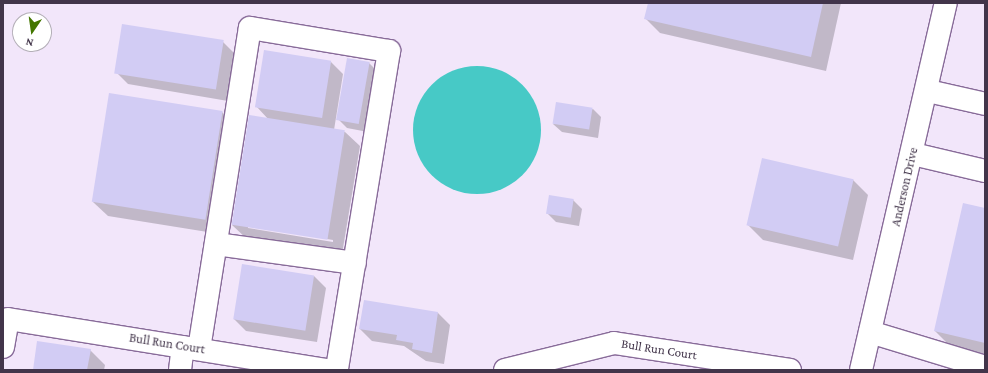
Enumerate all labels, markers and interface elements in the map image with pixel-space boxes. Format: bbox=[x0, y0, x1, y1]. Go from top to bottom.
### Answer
north arrow bbox=[12, 12, 52, 52]
text: N bbox=[25, 36, 35, 49]
street label: Anderson Drive bbox=[888, 146, 922, 228]
street label: Bull Run Court bbox=[128, 330, 206, 358]
street label: Bull Run Court bbox=[620, 336, 698, 364]

